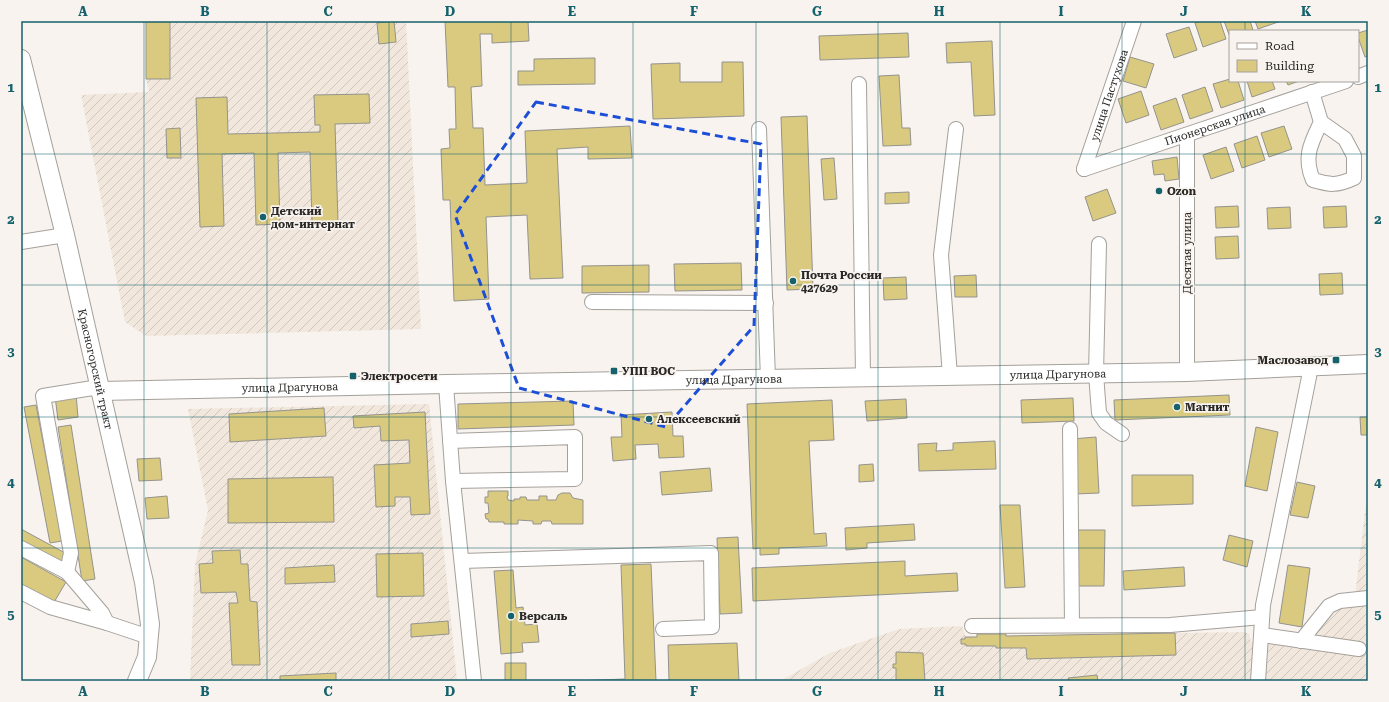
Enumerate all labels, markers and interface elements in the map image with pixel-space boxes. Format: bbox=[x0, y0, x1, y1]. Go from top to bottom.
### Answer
text: A bbox=[78, 4, 88, 19]
text: B bbox=[200, 4, 210, 19]
text: C bbox=[323, 4, 333, 19]
text: D bbox=[445, 4, 455, 19]
text: E bbox=[568, 4, 576, 19]
text: F bbox=[690, 4, 698, 19]
text: G bbox=[812, 4, 822, 19]
text: H bbox=[934, 4, 945, 19]
text: I bbox=[1058, 4, 1064, 19]
text: J bbox=[1180, 4, 1188, 19]
text: K bbox=[1301, 4, 1312, 19]
legend bbox=[1229, 30, 1359, 82]
text: Road bbox=[1265, 39, 1295, 53]
street label: улица Пастухова bbox=[1088, 48, 1131, 143]
text: Building bbox=[1265, 59, 1314, 73]
text: 1 bbox=[7, 80, 15, 95]
text: 1 bbox=[1374, 80, 1382, 95]
street label: Пионерская улица bbox=[1163, 103, 1267, 148]
place label: Ozon bbox=[1167, 185, 1197, 198]
marker: Ozon bbox=[1154, 186, 1164, 196]
place label: Детский дом-интернат bbox=[271, 205, 355, 231]
text: 2 bbox=[7, 212, 15, 227]
marker: Детский дом-интернат bbox=[258, 212, 268, 222]
street label: Десятая улица bbox=[1181, 212, 1194, 294]
text: 2 bbox=[1374, 212, 1382, 227]
place label: Почта России 427629 bbox=[801, 269, 882, 295]
marker: Почта России 427629 bbox=[788, 276, 798, 286]
street label: Красногорский тракт bbox=[75, 308, 115, 431]
text: 3 bbox=[7, 344, 15, 359]
text: 3 bbox=[1374, 344, 1382, 359]
place label: Маслозавод bbox=[1258, 354, 1328, 367]
marker: Маслозавод bbox=[1331, 355, 1341, 365]
place label: УПП ВОС bbox=[622, 365, 675, 378]
marker: УПП ВОС bbox=[609, 366, 619, 376]
street label: улица Драгунова bbox=[1010, 367, 1106, 382]
place label: Электросети bbox=[361, 370, 438, 383]
marker: Электросети bbox=[348, 371, 358, 381]
street label: улица Драгунова bbox=[686, 373, 782, 387]
street label: улица Драгунова bbox=[242, 380, 338, 395]
place label: Магнит bbox=[1185, 401, 1230, 414]
marker: Магнит bbox=[1172, 402, 1182, 412]
place label: Алексеевский bbox=[657, 413, 741, 426]
marker: Алексеевский bbox=[644, 414, 654, 424]
text: 4 bbox=[7, 475, 15, 490]
text: 4 bbox=[1374, 475, 1382, 490]
text: 5 bbox=[7, 607, 15, 622]
text: 5 bbox=[1374, 607, 1382, 622]
place label: Версаль bbox=[519, 610, 568, 623]
marker: Версаль bbox=[506, 611, 516, 621]
text: A bbox=[78, 684, 88, 699]
text: B bbox=[200, 684, 210, 699]
text: C bbox=[323, 684, 333, 699]
text: D bbox=[445, 684, 455, 699]
text: E bbox=[568, 684, 576, 699]
text: F bbox=[690, 684, 698, 699]
text: G bbox=[812, 684, 822, 699]
text: H bbox=[934, 684, 945, 699]
text: I bbox=[1058, 684, 1064, 699]
text: J bbox=[1180, 684, 1188, 699]
text: K bbox=[1301, 684, 1312, 699]

